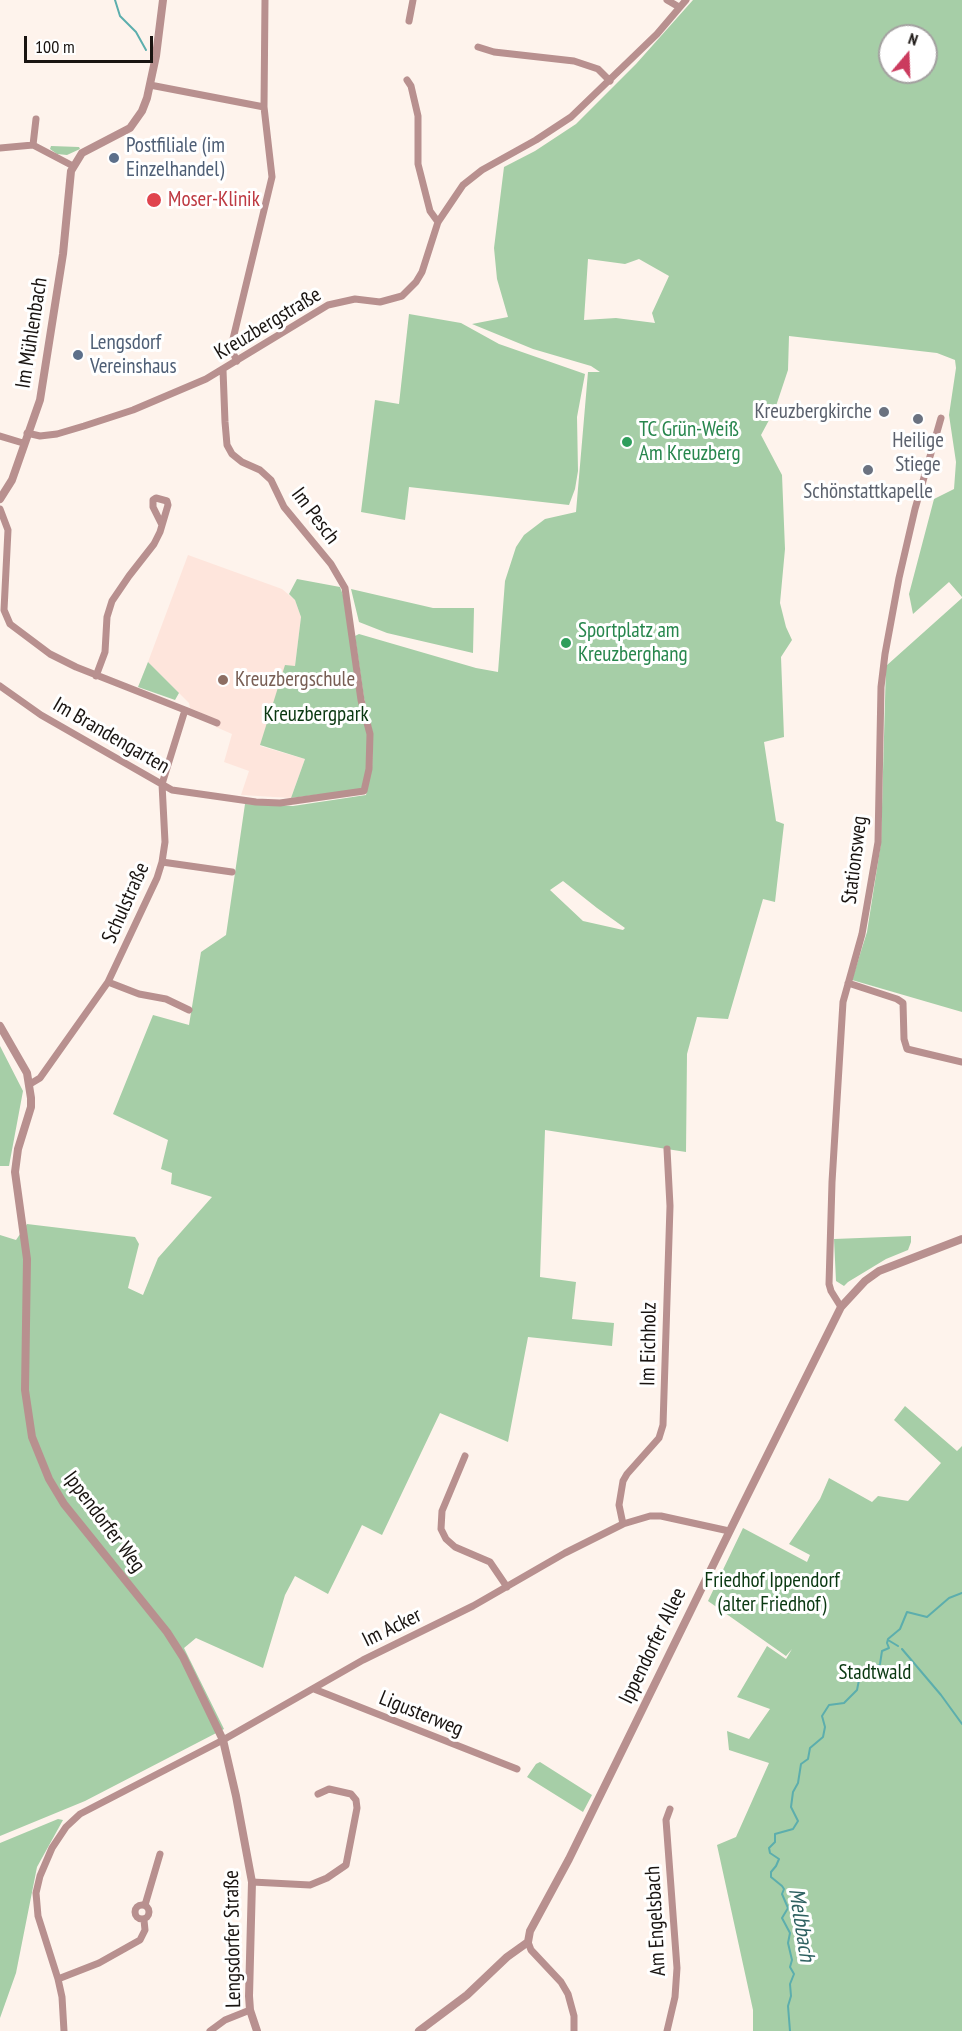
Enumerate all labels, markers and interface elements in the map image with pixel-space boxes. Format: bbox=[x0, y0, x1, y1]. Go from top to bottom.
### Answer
scale bar bbox=[27, 24, 156, 62]
north arrow bbox=[878, 24, 938, 84]
text: N bbox=[906, 28, 921, 50]
text: 100 m bbox=[35, 35, 75, 58]
place label: Postfiliale (im Einzelhandel) bbox=[126, 133, 225, 183]
marker: Postfiliale (im Einzelhandel) bbox=[107, 151, 121, 165]
place label: Moser-Klinik bbox=[168, 187, 260, 213]
marker: Moser-Klinik bbox=[145, 191, 163, 209]
street label: Im Mühlenbach bbox=[11, 276, 53, 390]
street label: Kreuzbergstraße bbox=[210, 282, 326, 366]
place label: Lengsdorf Vereinshaus bbox=[90, 330, 177, 380]
marker: Lengsdorf Vereinshaus bbox=[71, 348, 85, 362]
place label: Kreuzbergkirche bbox=[755, 399, 872, 425]
marker: Kreuzbergkirche bbox=[877, 405, 891, 419]
marker: Heilige Stiege bbox=[911, 412, 925, 426]
place label: TC Grün-Weiß Am Kreuzberg bbox=[639, 417, 741, 467]
place label: Heilige Stiege bbox=[892, 428, 944, 478]
marker: TC Grün-Weiß Am Kreuzberg bbox=[620, 435, 634, 449]
marker: Schönstattkapelle bbox=[861, 463, 875, 477]
place label: Schönstattkapelle bbox=[803, 479, 933, 505]
street label: Im Pesch bbox=[286, 483, 344, 549]
place label: Sportplatz am Kreuzberghang bbox=[578, 618, 688, 668]
marker: Sportplatz am Kreuzberghang bbox=[559, 636, 573, 650]
place label: Kreuzbergschule bbox=[235, 667, 355, 693]
marker: Kreuzbergschule bbox=[216, 673, 230, 687]
street label: Im Brandengarten bbox=[48, 692, 174, 780]
park label: Kreuzbergpark bbox=[263, 702, 369, 728]
street label: Stationsweg bbox=[837, 814, 873, 906]
street label: Schulstraße bbox=[97, 859, 155, 947]
street label: Im Eichholz bbox=[636, 1302, 662, 1386]
street label: Ippendorfer Weg bbox=[58, 1466, 150, 1578]
park label: Friedhof Ippendorf (alter Friedhof) bbox=[704, 1568, 840, 1618]
street label: Ippendorfer Allee bbox=[614, 1584, 692, 1708]
street label: Im Acker bbox=[358, 1603, 426, 1653]
park label: Stadtwald bbox=[839, 1660, 911, 1686]
street label: Ligusterweg bbox=[375, 1686, 467, 1742]
street label: Am Engelsbach bbox=[641, 1865, 671, 1977]
street label: Lengsdorfer Straße bbox=[219, 1870, 247, 2008]
water label: Melbbach bbox=[782, 1887, 820, 1963]

